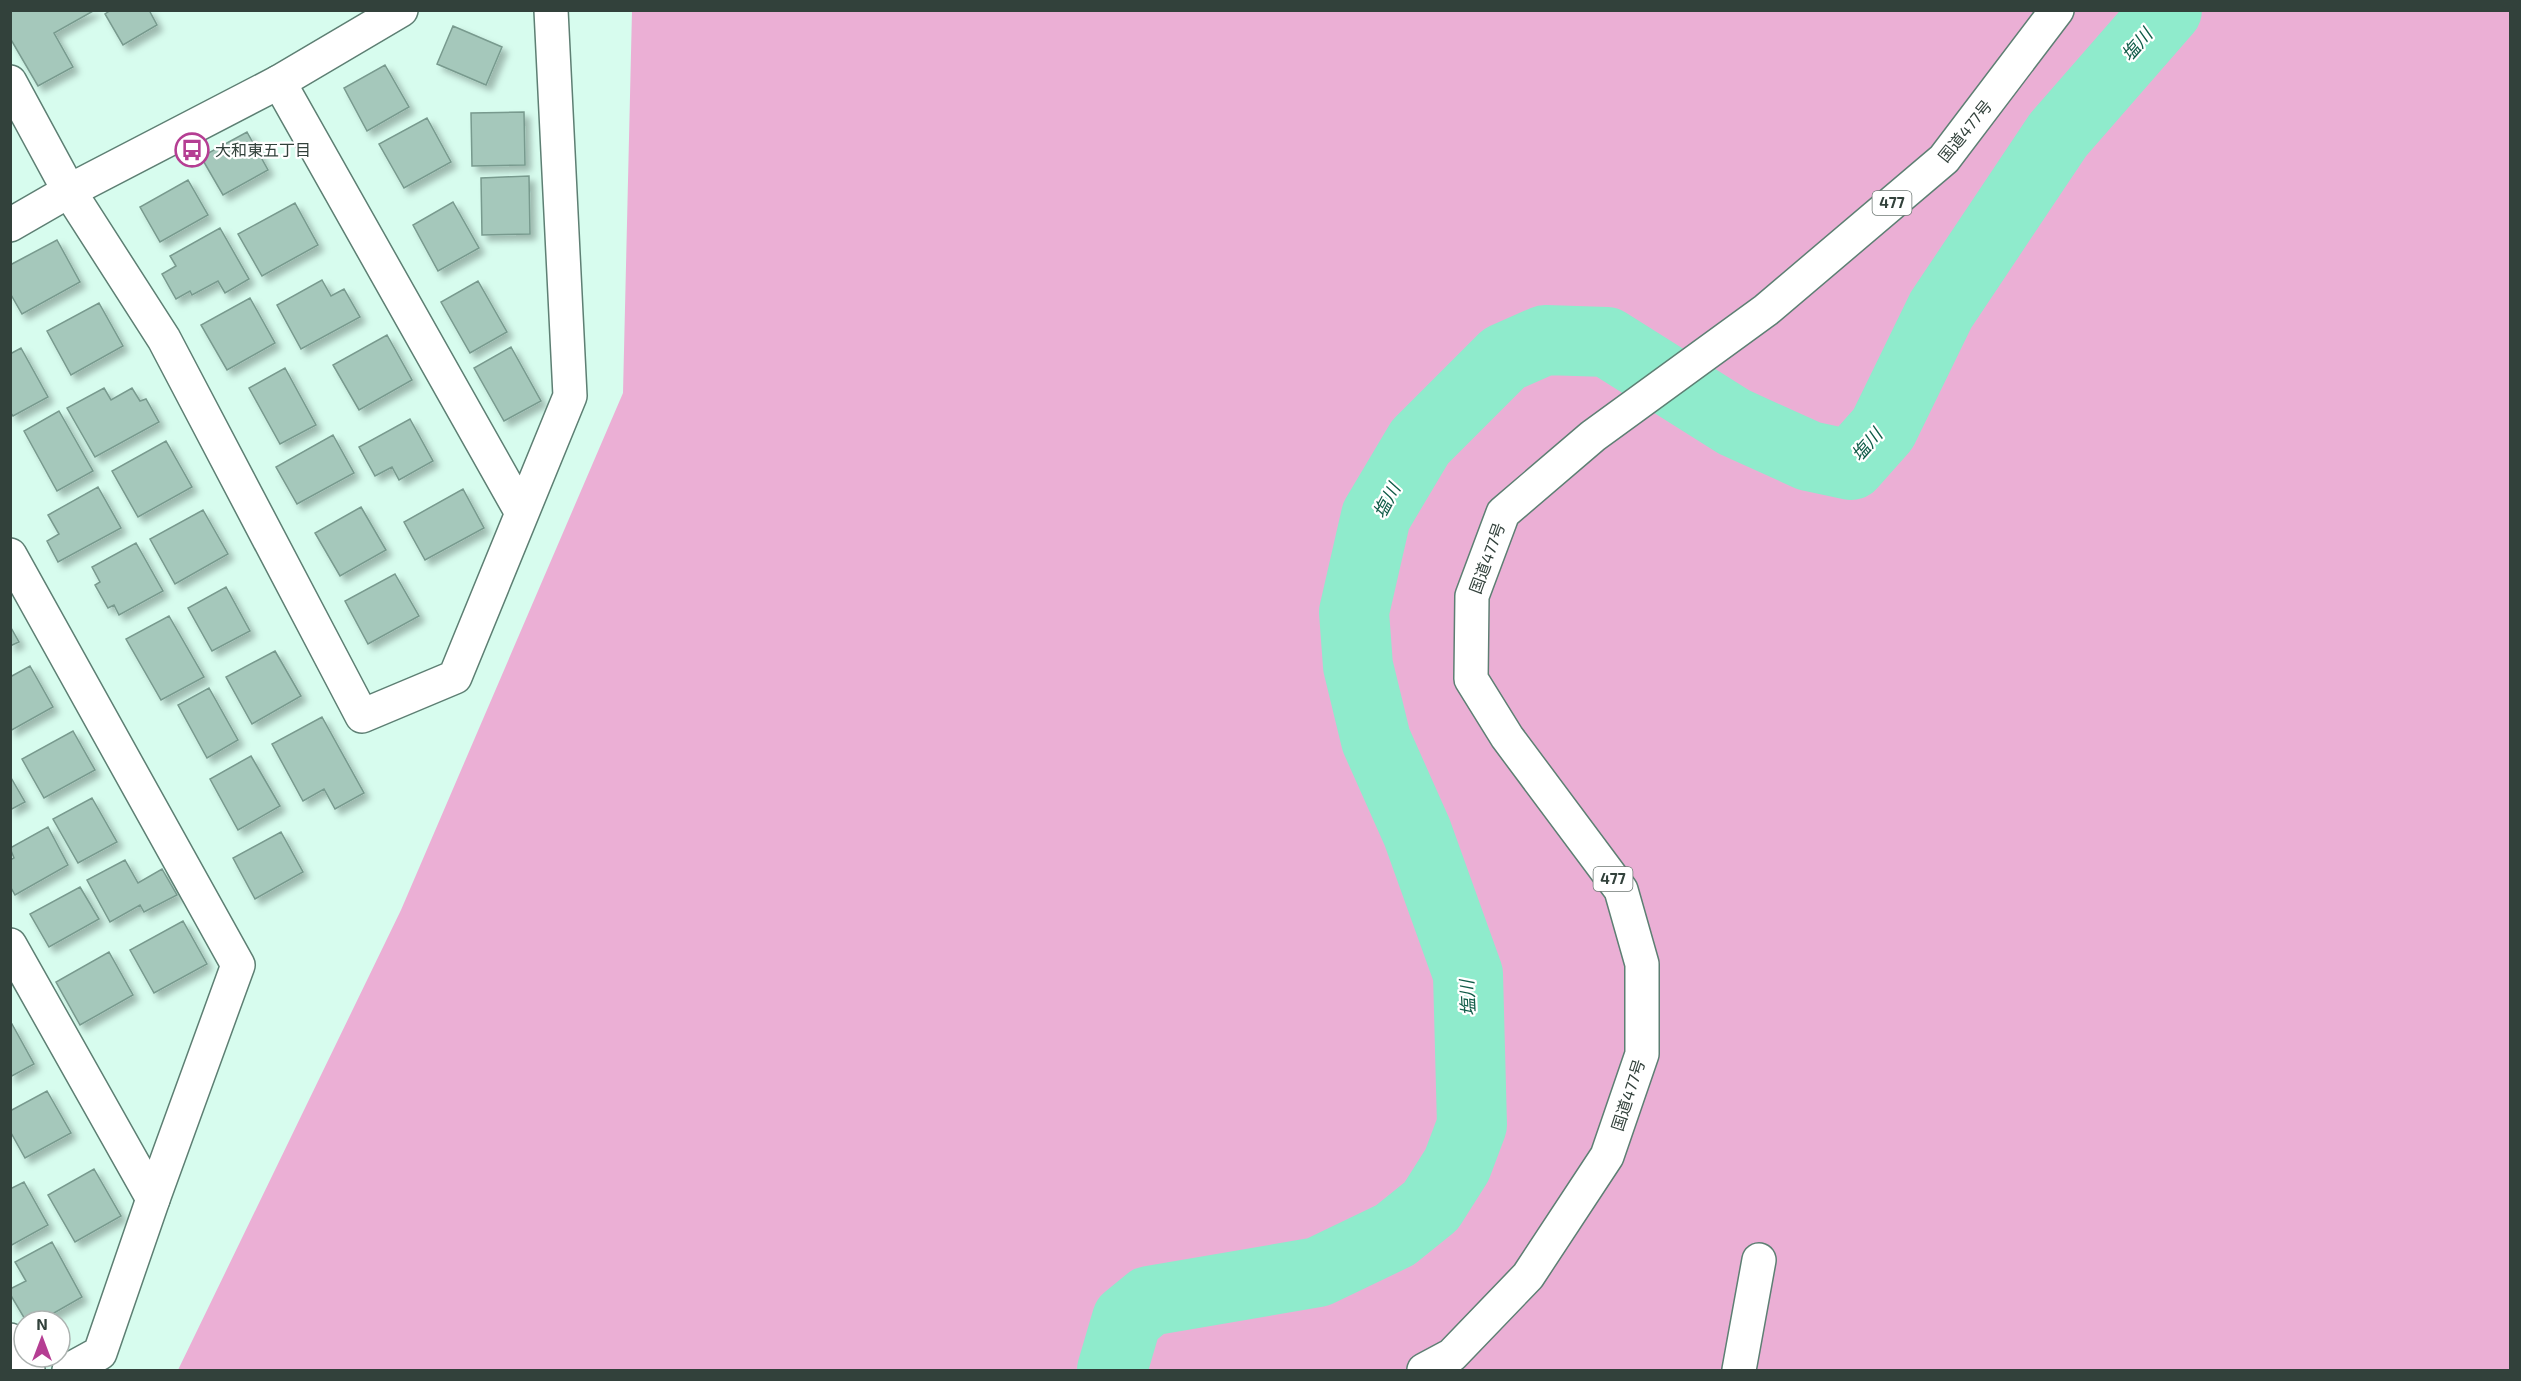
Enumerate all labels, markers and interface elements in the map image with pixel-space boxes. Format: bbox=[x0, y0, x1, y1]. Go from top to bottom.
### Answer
water label: 塩川 bbox=[2116, 22, 2158, 65]
street label: 国道477号 bbox=[1934, 96, 1995, 166]
bus stop icon: 大和東五丁目 bbox=[174, 132, 210, 168]
place label: 大和東五丁目 bbox=[215, 140, 311, 159]
road number: 477 bbox=[1872, 191, 1912, 215]
water label: 塩川 bbox=[1846, 422, 1888, 465]
water label: 塩川 bbox=[1368, 478, 1405, 522]
street label: 国道477号 bbox=[1465, 520, 1508, 596]
road number: 477 bbox=[1594, 867, 1632, 891]
water label: 塩川 bbox=[1455, 978, 1479, 1017]
street label: 国道477号 bbox=[1607, 1057, 1648, 1133]
north arrow bbox=[12, 1309, 72, 1369]
text: N bbox=[36, 1314, 48, 1333]

